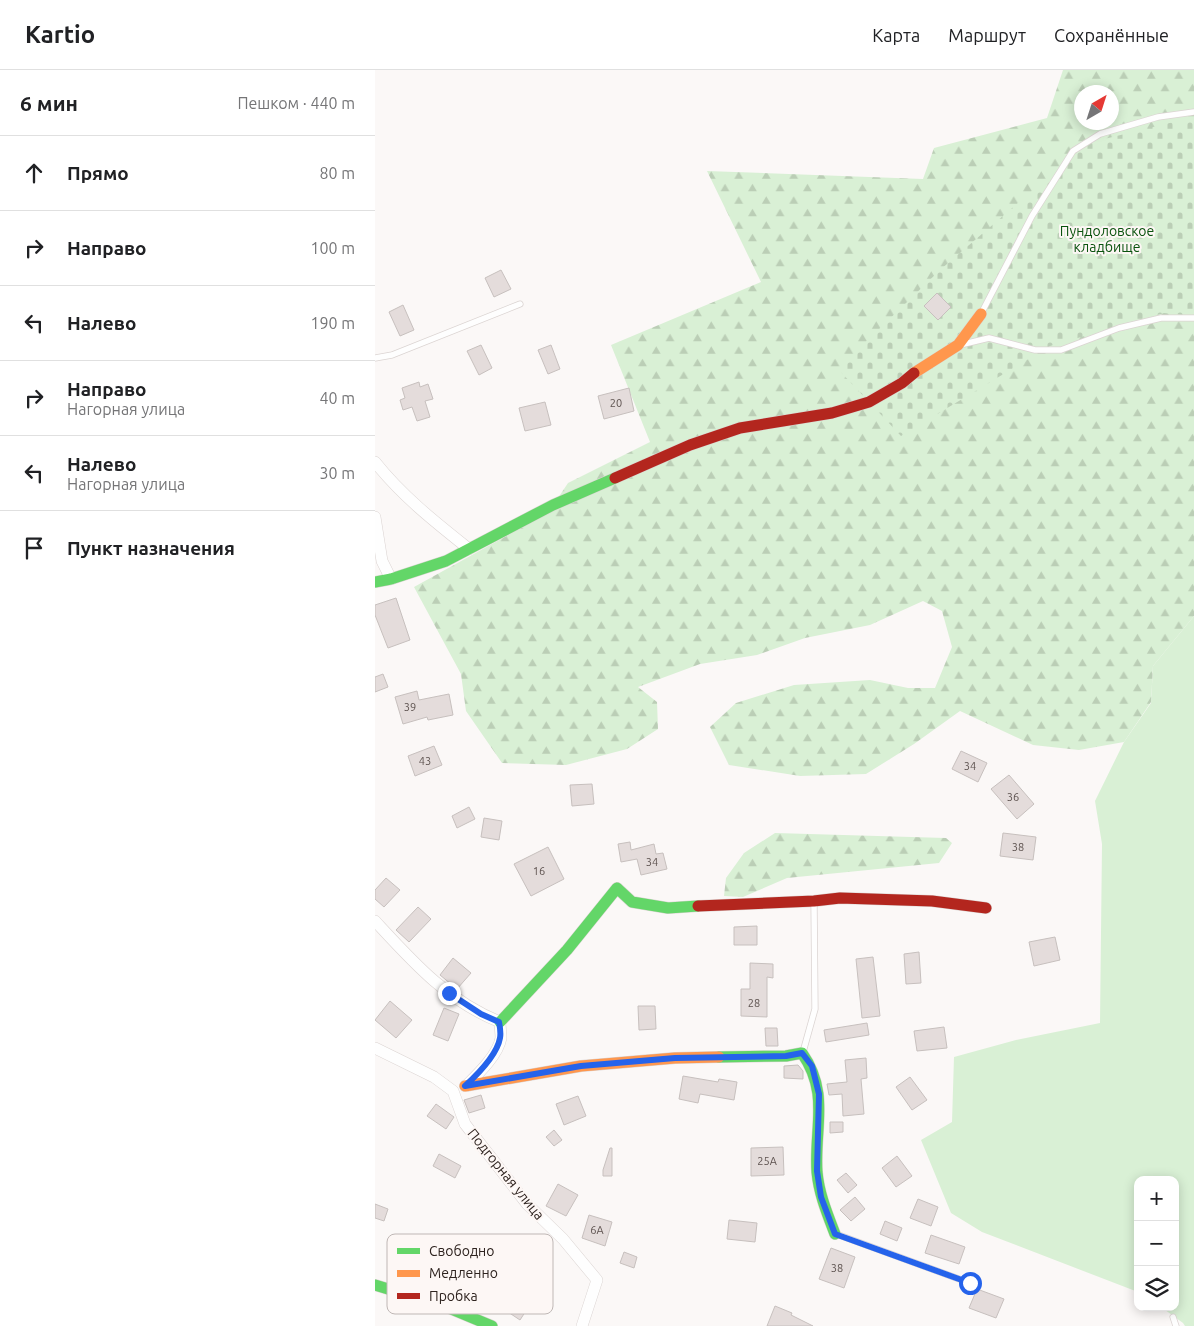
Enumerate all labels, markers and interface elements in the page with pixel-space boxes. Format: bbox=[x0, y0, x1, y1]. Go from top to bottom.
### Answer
text: Kartio bbox=[25, 21, 95, 48]
text: Карта bbox=[872, 25, 920, 45]
text: Маршрут bbox=[948, 25, 1026, 45]
text: Сохранённые bbox=[1054, 25, 1169, 45]
north arrow bbox=[1074, 85, 1119, 130]
text: 6 мин bbox=[20, 91, 78, 115]
text: Пешком · 440 m bbox=[237, 94, 355, 112]
icon: ahead bbox=[20, 159, 48, 187]
text: Прямо bbox=[67, 162, 129, 184]
text: 80 m bbox=[319, 164, 355, 182]
park label: Пундоловское кладбище bbox=[1060, 223, 1154, 255]
icon: right bbox=[20, 234, 48, 262]
text: Направо bbox=[67, 237, 147, 259]
text: 100 m bbox=[310, 239, 355, 257]
icon: left bbox=[20, 309, 48, 337]
text: Налево bbox=[67, 312, 136, 334]
text: 190 m bbox=[310, 314, 355, 332]
text: Направо bbox=[67, 378, 147, 400]
icon: right bbox=[20, 384, 48, 412]
text: 40 m bbox=[319, 389, 355, 407]
house number: 20 bbox=[610, 397, 622, 409]
text: Нагорная улица bbox=[67, 400, 185, 418]
text: Налево bbox=[67, 453, 136, 475]
icon: left bbox=[20, 459, 48, 487]
text: 30 m bbox=[319, 464, 355, 482]
text: Нагорная улица bbox=[67, 475, 185, 493]
icon: arrive bbox=[20, 534, 48, 562]
text: Пункт назначения bbox=[67, 537, 235, 559]
house number: 39 bbox=[404, 701, 416, 713]
house number: 43 bbox=[419, 755, 431, 767]
house number: 34 bbox=[964, 760, 976, 772]
house number: 36 bbox=[1007, 791, 1019, 803]
house number: 38 bbox=[1012, 841, 1024, 853]
house number: 34 bbox=[646, 856, 658, 868]
house number: 16 bbox=[533, 865, 545, 877]
route end bbox=[438, 982, 461, 1005]
house number: 28 bbox=[748, 997, 760, 1009]
street label: Подгорная улица bbox=[464, 1125, 548, 1223]
house number: 25А bbox=[757, 1155, 778, 1167]
map controls bbox=[1134, 1176, 1179, 1311]
button: + bbox=[1134, 1176, 1179, 1221]
button: − bbox=[1134, 1221, 1179, 1266]
house number: 6А bbox=[590, 1224, 605, 1236]
legend bbox=[387, 1234, 553, 1314]
text: Свободно bbox=[429, 1243, 494, 1259]
house number: 38 bbox=[831, 1262, 843, 1274]
text: Медленно bbox=[429, 1265, 498, 1281]
button: layers bbox=[1134, 1266, 1179, 1311]
route start bbox=[959, 1272, 982, 1295]
text: Пробка bbox=[429, 1288, 478, 1304]

